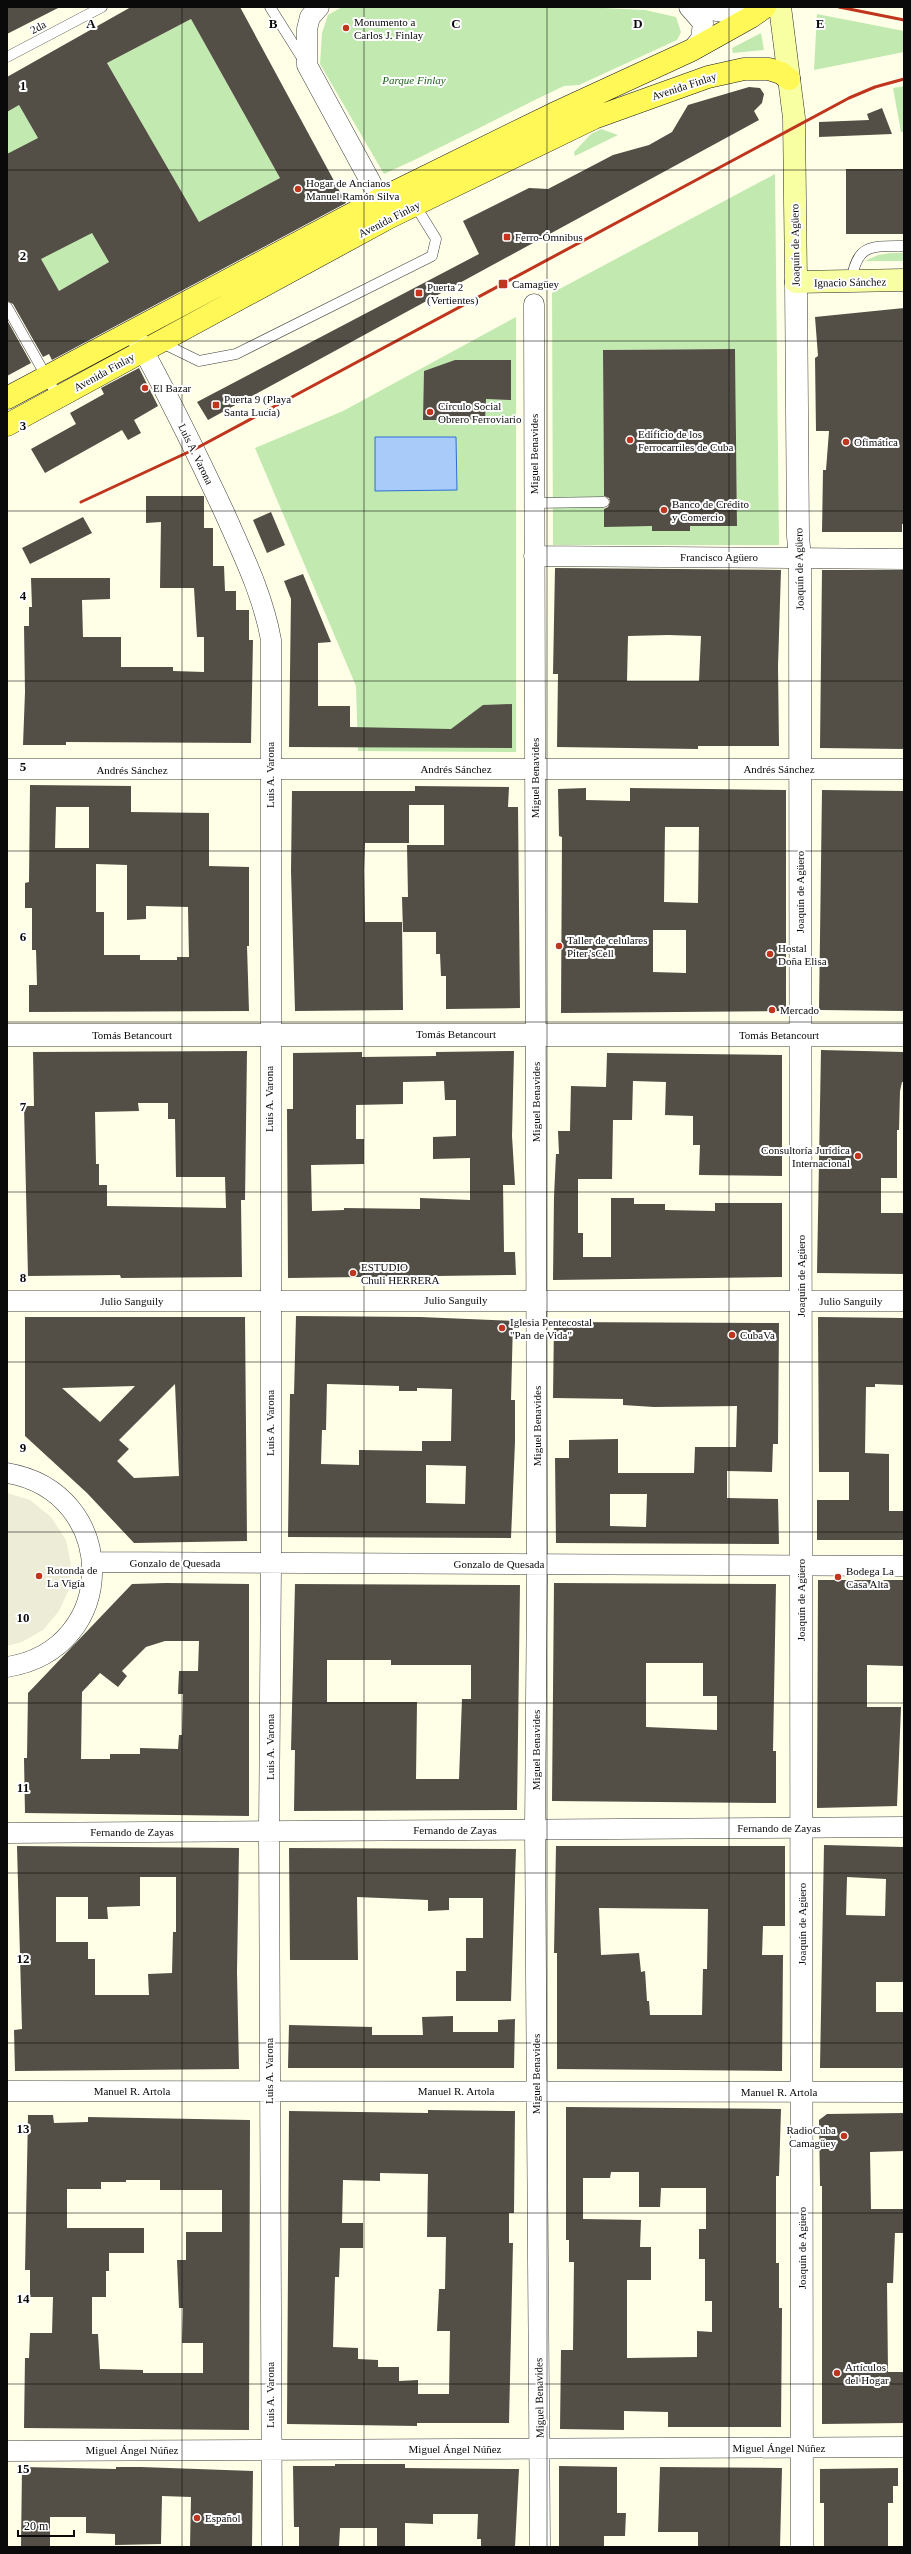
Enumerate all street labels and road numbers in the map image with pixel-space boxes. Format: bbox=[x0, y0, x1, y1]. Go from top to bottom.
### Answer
street label: 2da bbox=[28, 18, 48, 36]
street label: Avenida Finlay bbox=[650, 70, 718, 102]
street label: Avenida Finlay bbox=[356, 198, 422, 240]
street label: Joaquín de Agüero bbox=[788, 203, 802, 286]
street label: Ignacio Sánchez bbox=[814, 275, 886, 289]
street label: Avenida Finlay bbox=[72, 350, 137, 394]
street label: Miguel Benavides bbox=[528, 414, 540, 494]
street label: Luis A. Varona bbox=[176, 422, 216, 486]
street label: Joaquín de Agüero bbox=[792, 527, 806, 610]
street label: Francisco Agüero bbox=[680, 551, 758, 563]
street label: Miguel Benavides bbox=[529, 738, 541, 818]
street label: Luis A. Varona bbox=[264, 742, 276, 808]
street label: Andrés Sánchez bbox=[420, 763, 492, 775]
street label: Andrés Sánchez bbox=[743, 763, 815, 775]
street label: Andrés Sánchez bbox=[96, 764, 168, 776]
street label: Joaquín de Agüero bbox=[794, 850, 806, 933]
street label: Tomás Betancourt bbox=[416, 1028, 496, 1040]
street label: Tomás Betancourt bbox=[92, 1029, 172, 1041]
street label: Tomás Betancourt bbox=[739, 1029, 819, 1041]
street label: Miguel Benavides bbox=[530, 1062, 542, 1142]
street label: Luis A. Varona bbox=[263, 1066, 275, 1132]
street label: Joaquín de Agüero bbox=[795, 1234, 807, 1317]
street label: Julio Sanguily bbox=[424, 1294, 488, 1306]
street label: Julio Sanguily bbox=[100, 1295, 164, 1307]
street label: Julio Sanguily bbox=[819, 1295, 883, 1307]
street label: Miguel Benavides bbox=[531, 1386, 543, 1466]
street label: Luis A. Varona bbox=[264, 1390, 276, 1456]
street label: Gonzalo de Quesada bbox=[129, 1557, 221, 1569]
street label: Gonzalo de Quesada bbox=[453, 1558, 545, 1570]
street label: Joaquín de Agüero bbox=[795, 1558, 807, 1641]
street label: Miguel Benavides bbox=[530, 1710, 542, 1790]
street label: Luis A. Varona bbox=[264, 1714, 276, 1780]
street label: Fernando de Zayas bbox=[737, 1822, 821, 1834]
street label: Fernando de Zayas bbox=[413, 1824, 497, 1836]
street label: Fernando de Zayas bbox=[90, 1826, 174, 1838]
street label: Joaquín de Agüero bbox=[796, 1882, 808, 1965]
street label: Miguel Benavides bbox=[530, 2034, 542, 2114]
street label: Luis A. Varona bbox=[263, 2038, 275, 2104]
street label: Manuel R. Artola bbox=[94, 2085, 170, 2097]
street label: Manuel R. Artola bbox=[418, 2085, 494, 2097]
street label: Manuel R. Artola bbox=[741, 2086, 817, 2098]
street label: Joaquín de Agüero bbox=[796, 2206, 808, 2289]
street label: Miguel Benavides bbox=[532, 2358, 546, 2438]
street label: Luis A. Varona bbox=[264, 2362, 276, 2428]
street label: Miguel Ángel Núñez bbox=[733, 2442, 826, 2454]
street label: Miguel Ángel Núñez bbox=[409, 2443, 502, 2455]
street label: Miguel Ángel Núñez bbox=[86, 2444, 179, 2456]

